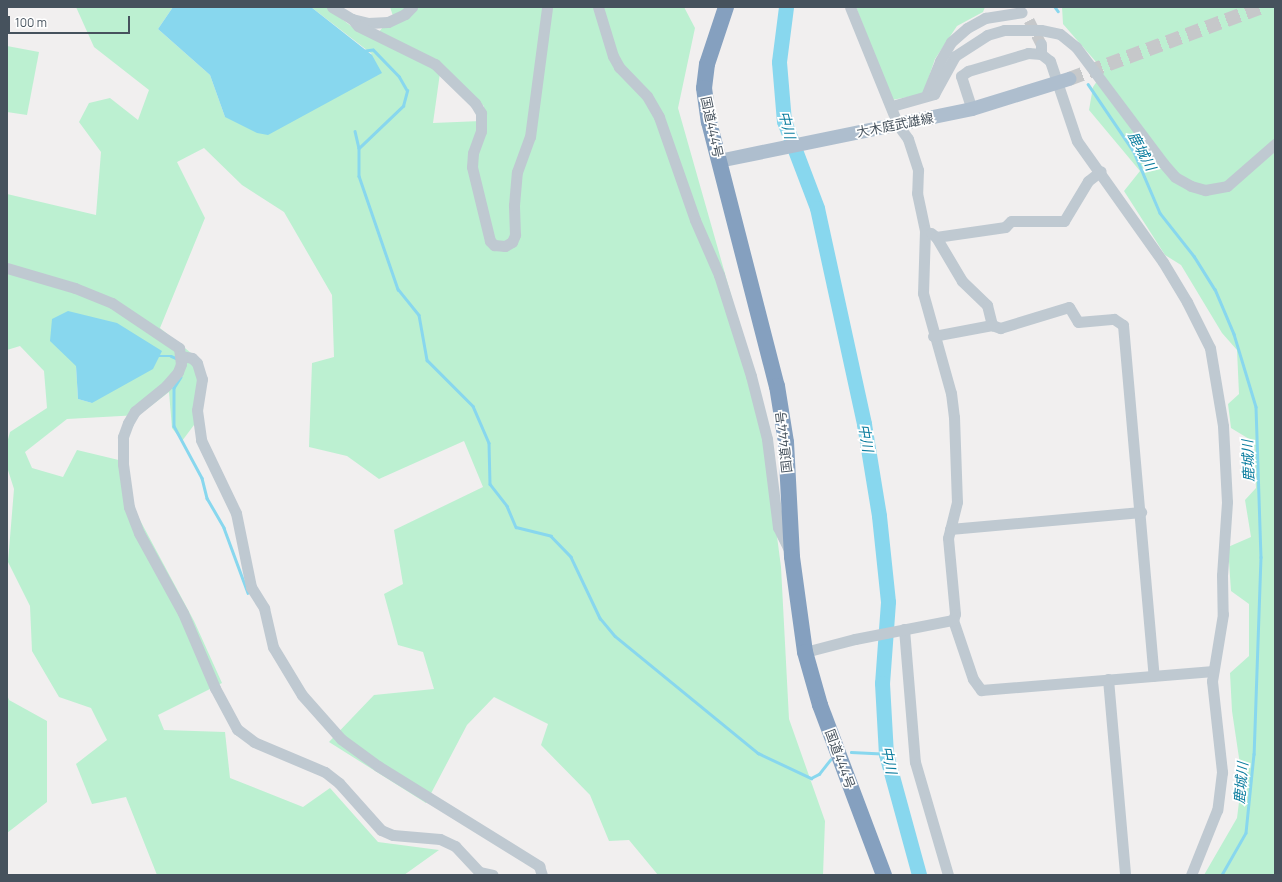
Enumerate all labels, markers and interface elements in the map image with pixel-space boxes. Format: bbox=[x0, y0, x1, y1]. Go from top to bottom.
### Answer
scale bar bbox=[10, 8, 132, 34]
text: 100 m bbox=[15, 14, 47, 31]
street label: 国道444号 bbox=[698, 95, 726, 159]
water label: 中川 bbox=[775, 109, 799, 141]
street label: 大木庭武雄線 bbox=[855, 110, 935, 140]
water label: 鹿城川 bbox=[1125, 129, 1159, 173]
street label: 国道444号 bbox=[773, 410, 795, 474]
water label: 中川 bbox=[855, 423, 877, 453]
water label: 鹿城川 bbox=[1239, 440, 1257, 482]
street label: 国道444号 bbox=[822, 727, 858, 791]
water label: 中川 bbox=[878, 745, 900, 775]
water label: 鹿城川 bbox=[1231, 761, 1251, 805]

